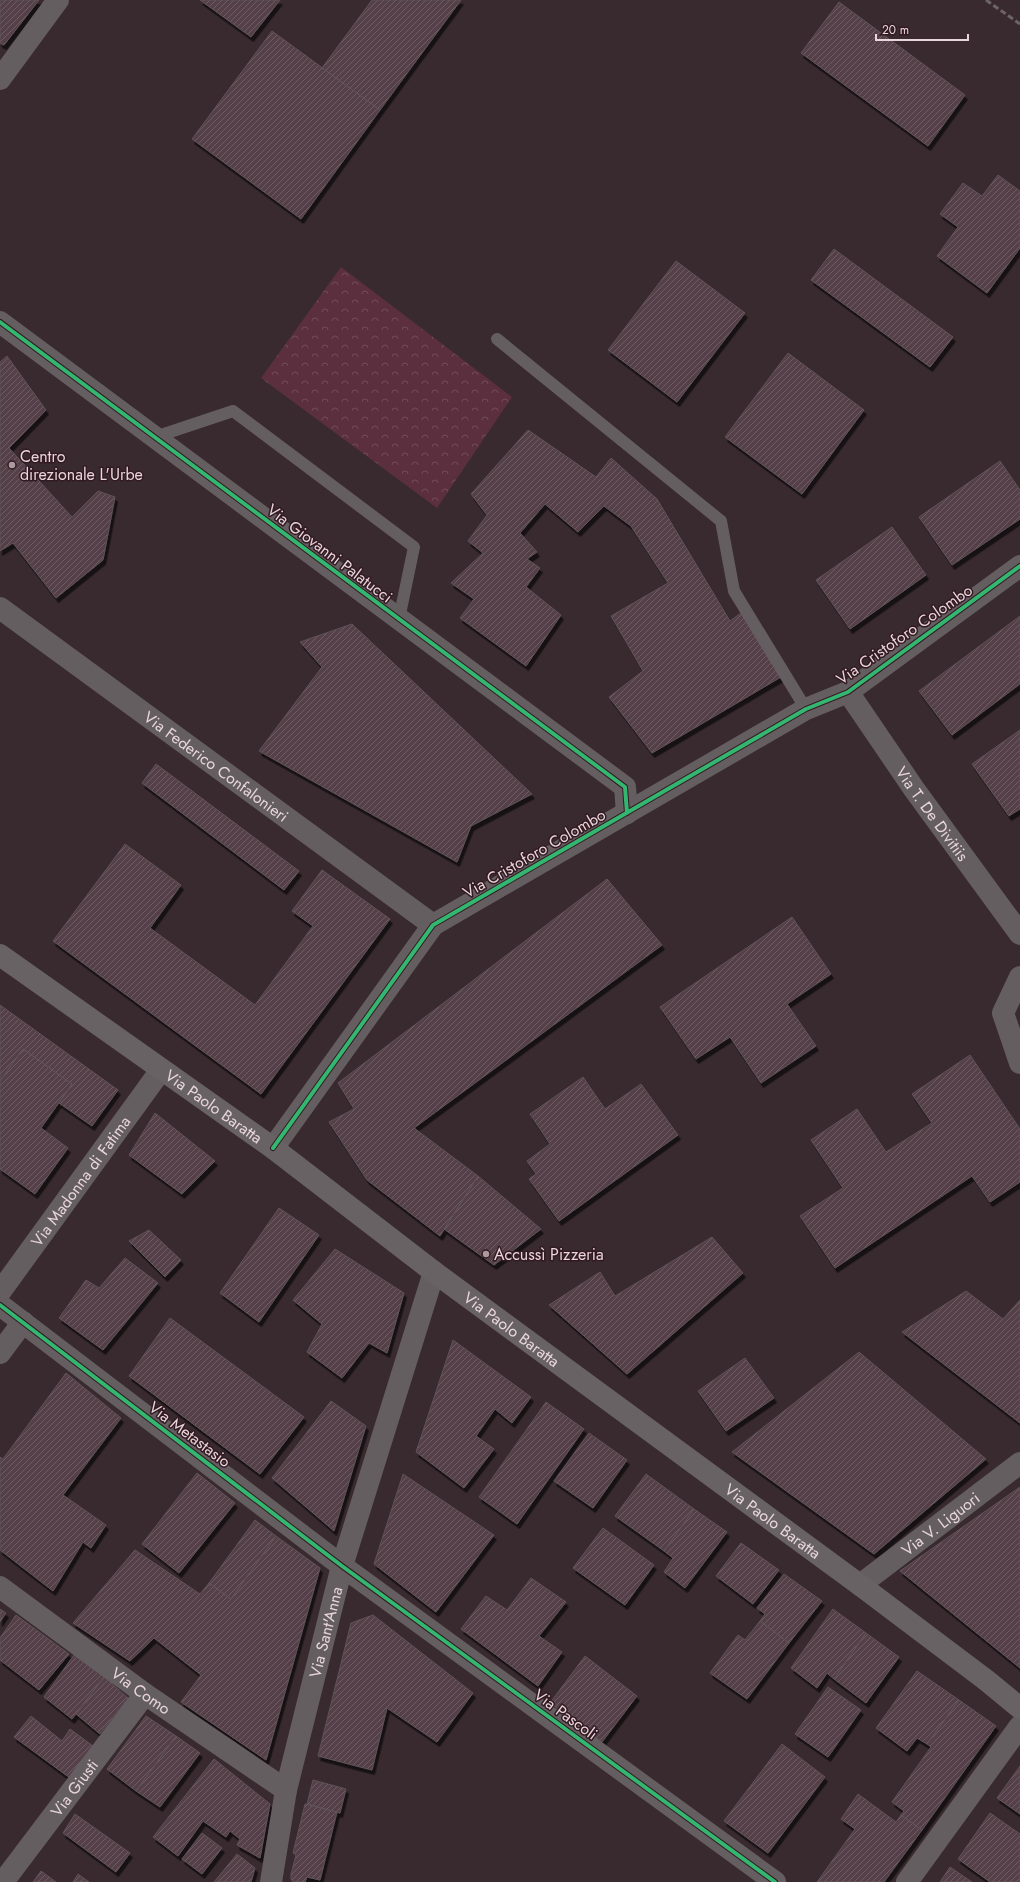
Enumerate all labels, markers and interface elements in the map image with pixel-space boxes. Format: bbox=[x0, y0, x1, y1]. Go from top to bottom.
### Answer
scale bar bbox=[876, 16, 968, 42]
text: 20 m bbox=[882, 21, 909, 39]
place label: Centro direzionale L'Urbe bbox=[20, 445, 143, 486]
marker: Centro direzionale L'Urbe bbox=[7, 460, 17, 470]
street label: Via Giovanni Palatucci bbox=[262, 499, 397, 608]
street label: Via Cristoforo Colombo bbox=[832, 579, 977, 690]
street label: Via Federico Confalonieri bbox=[139, 706, 293, 828]
street label: Via T. De Divitiis bbox=[890, 762, 974, 866]
street label: Via Cristoforo Colombo bbox=[459, 803, 610, 904]
street label: Via Paolo Baratta bbox=[160, 1064, 267, 1149]
street label: Via Madonna di Fatima bbox=[26, 1111, 136, 1252]
place label: Accussì Pizzeria bbox=[494, 1243, 604, 1266]
marker: Accussì Pizzeria bbox=[481, 1249, 491, 1259]
street label: Via Paolo Baratta bbox=[458, 1286, 564, 1373]
street label: Via Metastasio bbox=[144, 1396, 236, 1473]
street label: Via Paolo Baratta bbox=[720, 1478, 825, 1565]
street label: Via V. Liguori bbox=[897, 1487, 985, 1562]
street label: Via Sant'Anna bbox=[304, 1584, 348, 1680]
street label: Via Como bbox=[106, 1662, 175, 1720]
street label: Via Pascoli bbox=[529, 1683, 602, 1745]
street label: Via Giusti bbox=[45, 1755, 104, 1822]

